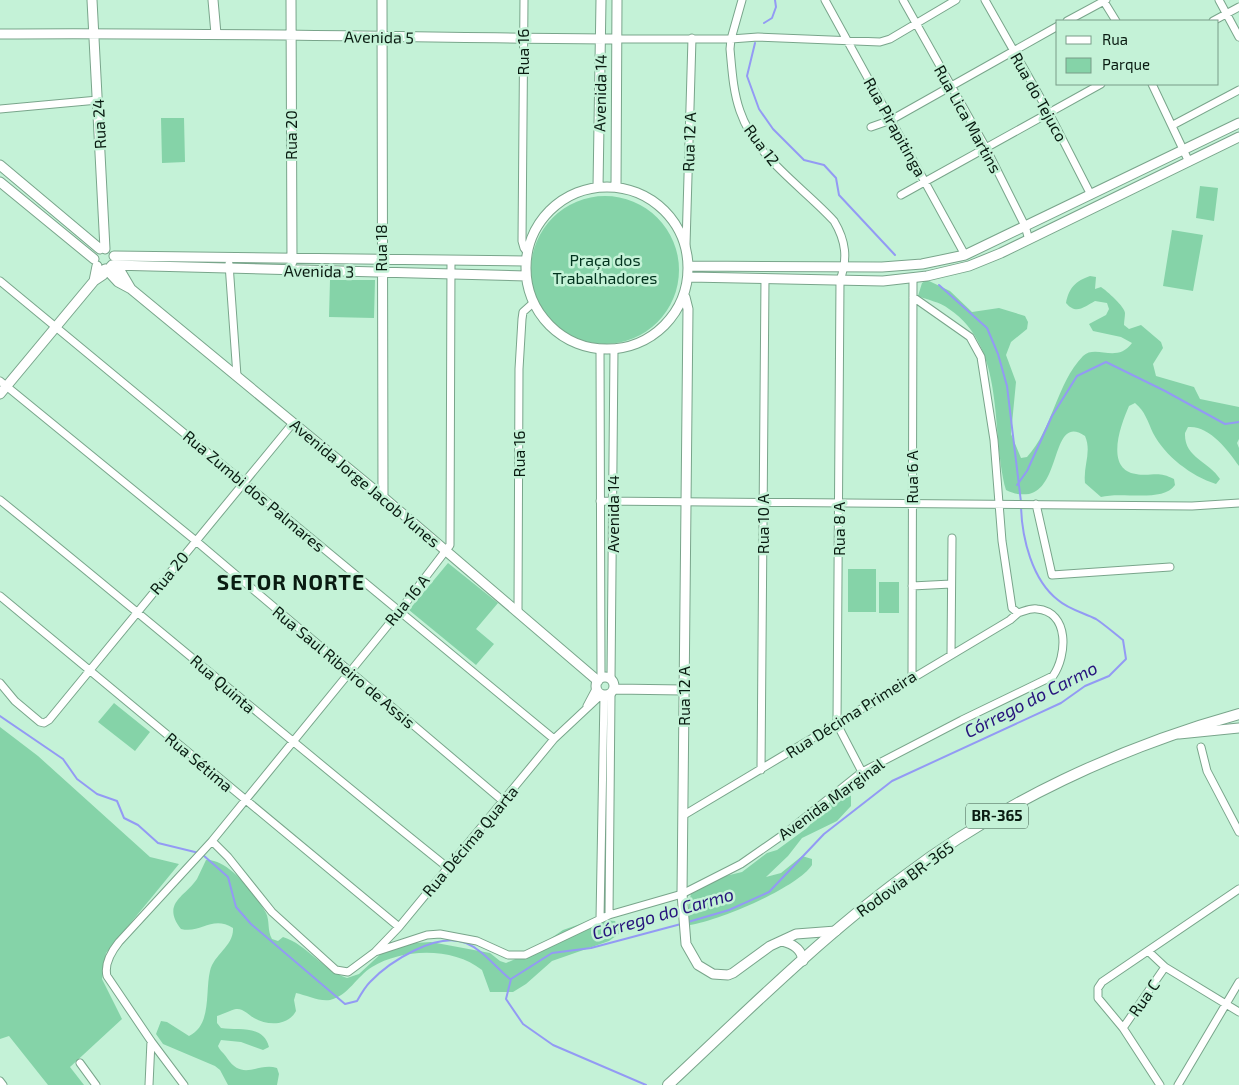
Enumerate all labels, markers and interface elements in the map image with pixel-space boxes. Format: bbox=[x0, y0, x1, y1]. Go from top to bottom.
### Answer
legend bbox=[1056, 20, 1219, 85]
street label: Avenida 5 bbox=[344, 26, 414, 47]
street label: Rua 16 bbox=[513, 29, 532, 75]
text: Rua bbox=[1102, 30, 1128, 48]
street label: Rua do Tejuco bbox=[1006, 49, 1072, 145]
street label: Avenida 14 bbox=[589, 54, 610, 132]
text: Parque bbox=[1102, 55, 1150, 73]
street label: Rua Lica Martins bbox=[931, 61, 1006, 176]
street label: Rua Pirapitinga bbox=[860, 74, 930, 180]
street label: Rua 24 bbox=[88, 98, 109, 150]
street label: Rua 20 bbox=[281, 110, 300, 160]
street label: Rua 12 A bbox=[678, 112, 699, 172]
street label: Rua 12 bbox=[741, 120, 784, 169]
street label: Rua 18 bbox=[371, 224, 390, 272]
park label: Praça dos Trabalhadores bbox=[553, 250, 657, 287]
street label: Avenida 3 bbox=[284, 260, 354, 281]
street label: Avenida Jorge Jacob Yunes bbox=[287, 415, 444, 551]
street label: Rua Zumbi dos Palmares bbox=[180, 426, 329, 555]
street label: Rua 16 bbox=[509, 431, 528, 477]
street label: Rua 6 A bbox=[902, 450, 921, 504]
street label: Avenida 14 bbox=[603, 475, 622, 553]
street label: Rua 10 A bbox=[753, 494, 772, 554]
street label: Rua 8 A bbox=[829, 502, 848, 556]
street label: Rua 20 bbox=[145, 547, 192, 598]
district label: SETOR NORTE bbox=[217, 569, 365, 594]
street label: Rua 16 A bbox=[380, 570, 433, 629]
street label: Rua Saul Ribeiro de Assis bbox=[269, 602, 419, 732]
street label: Rua Quinta bbox=[186, 650, 260, 718]
water label: Córrego do Carmo bbox=[960, 656, 1101, 742]
street label: Rua 12 A bbox=[674, 666, 693, 726]
street label: Rua Décima Primeira bbox=[782, 666, 920, 761]
street label: Rua Sétima bbox=[162, 728, 237, 795]
street label: Avenida Marginal bbox=[774, 754, 888, 843]
street label: Rua Décima Quarta bbox=[418, 781, 522, 901]
road number: BR-365 bbox=[966, 804, 1028, 828]
street label: Rodovia BR-365 bbox=[852, 837, 957, 920]
water label: Córrego do Carmo bbox=[589, 882, 736, 944]
street label: Rua C bbox=[1124, 976, 1163, 1020]

